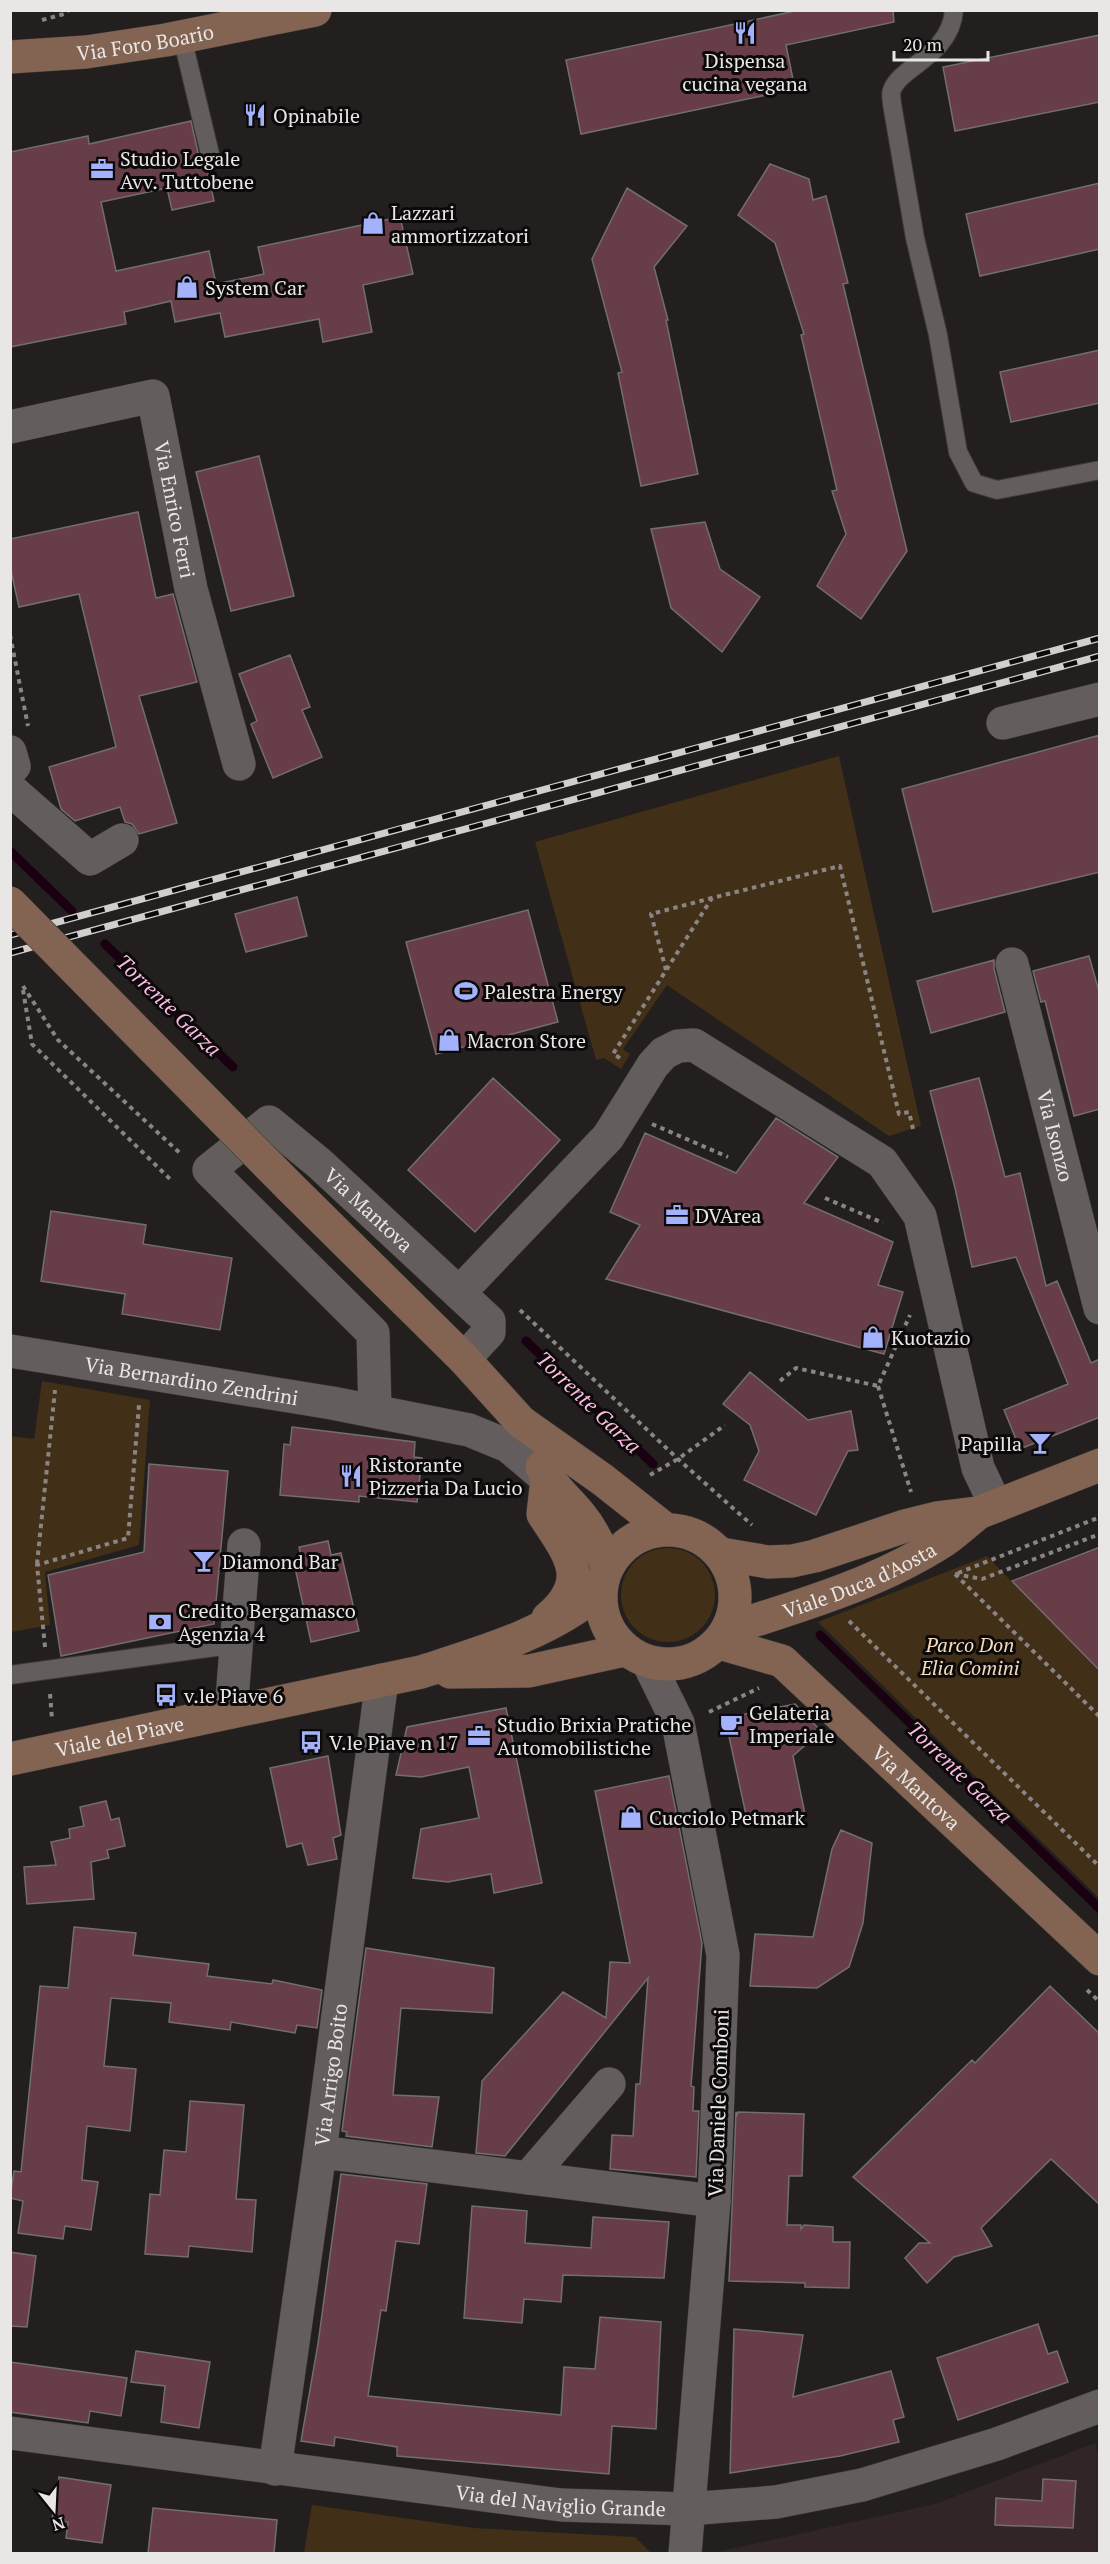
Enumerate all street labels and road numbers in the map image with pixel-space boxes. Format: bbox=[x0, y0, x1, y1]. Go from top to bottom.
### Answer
street label: Via Foro Boario bbox=[76, 17, 216, 66]
street label: Via Enrico Ferri bbox=[149, 439, 202, 580]
street label: Via Isonzo bbox=[1031, 1087, 1081, 1184]
street label: Via Mantova bbox=[319, 1161, 419, 1258]
street label: Via Bernardino Zendrini bbox=[83, 1350, 300, 1411]
street label: Viale Duca d'Aosta bbox=[779, 1535, 941, 1624]
street label: Viale del Piave bbox=[53, 1709, 186, 1763]
street label: Via Mantova bbox=[866, 1739, 967, 1835]
street label: Via Arrigo Boito bbox=[307, 2002, 353, 2148]
street label: Via Daniele Comboni bbox=[701, 2008, 735, 2198]
street label: Via del Naviglio Grande bbox=[454, 2478, 666, 2522]

